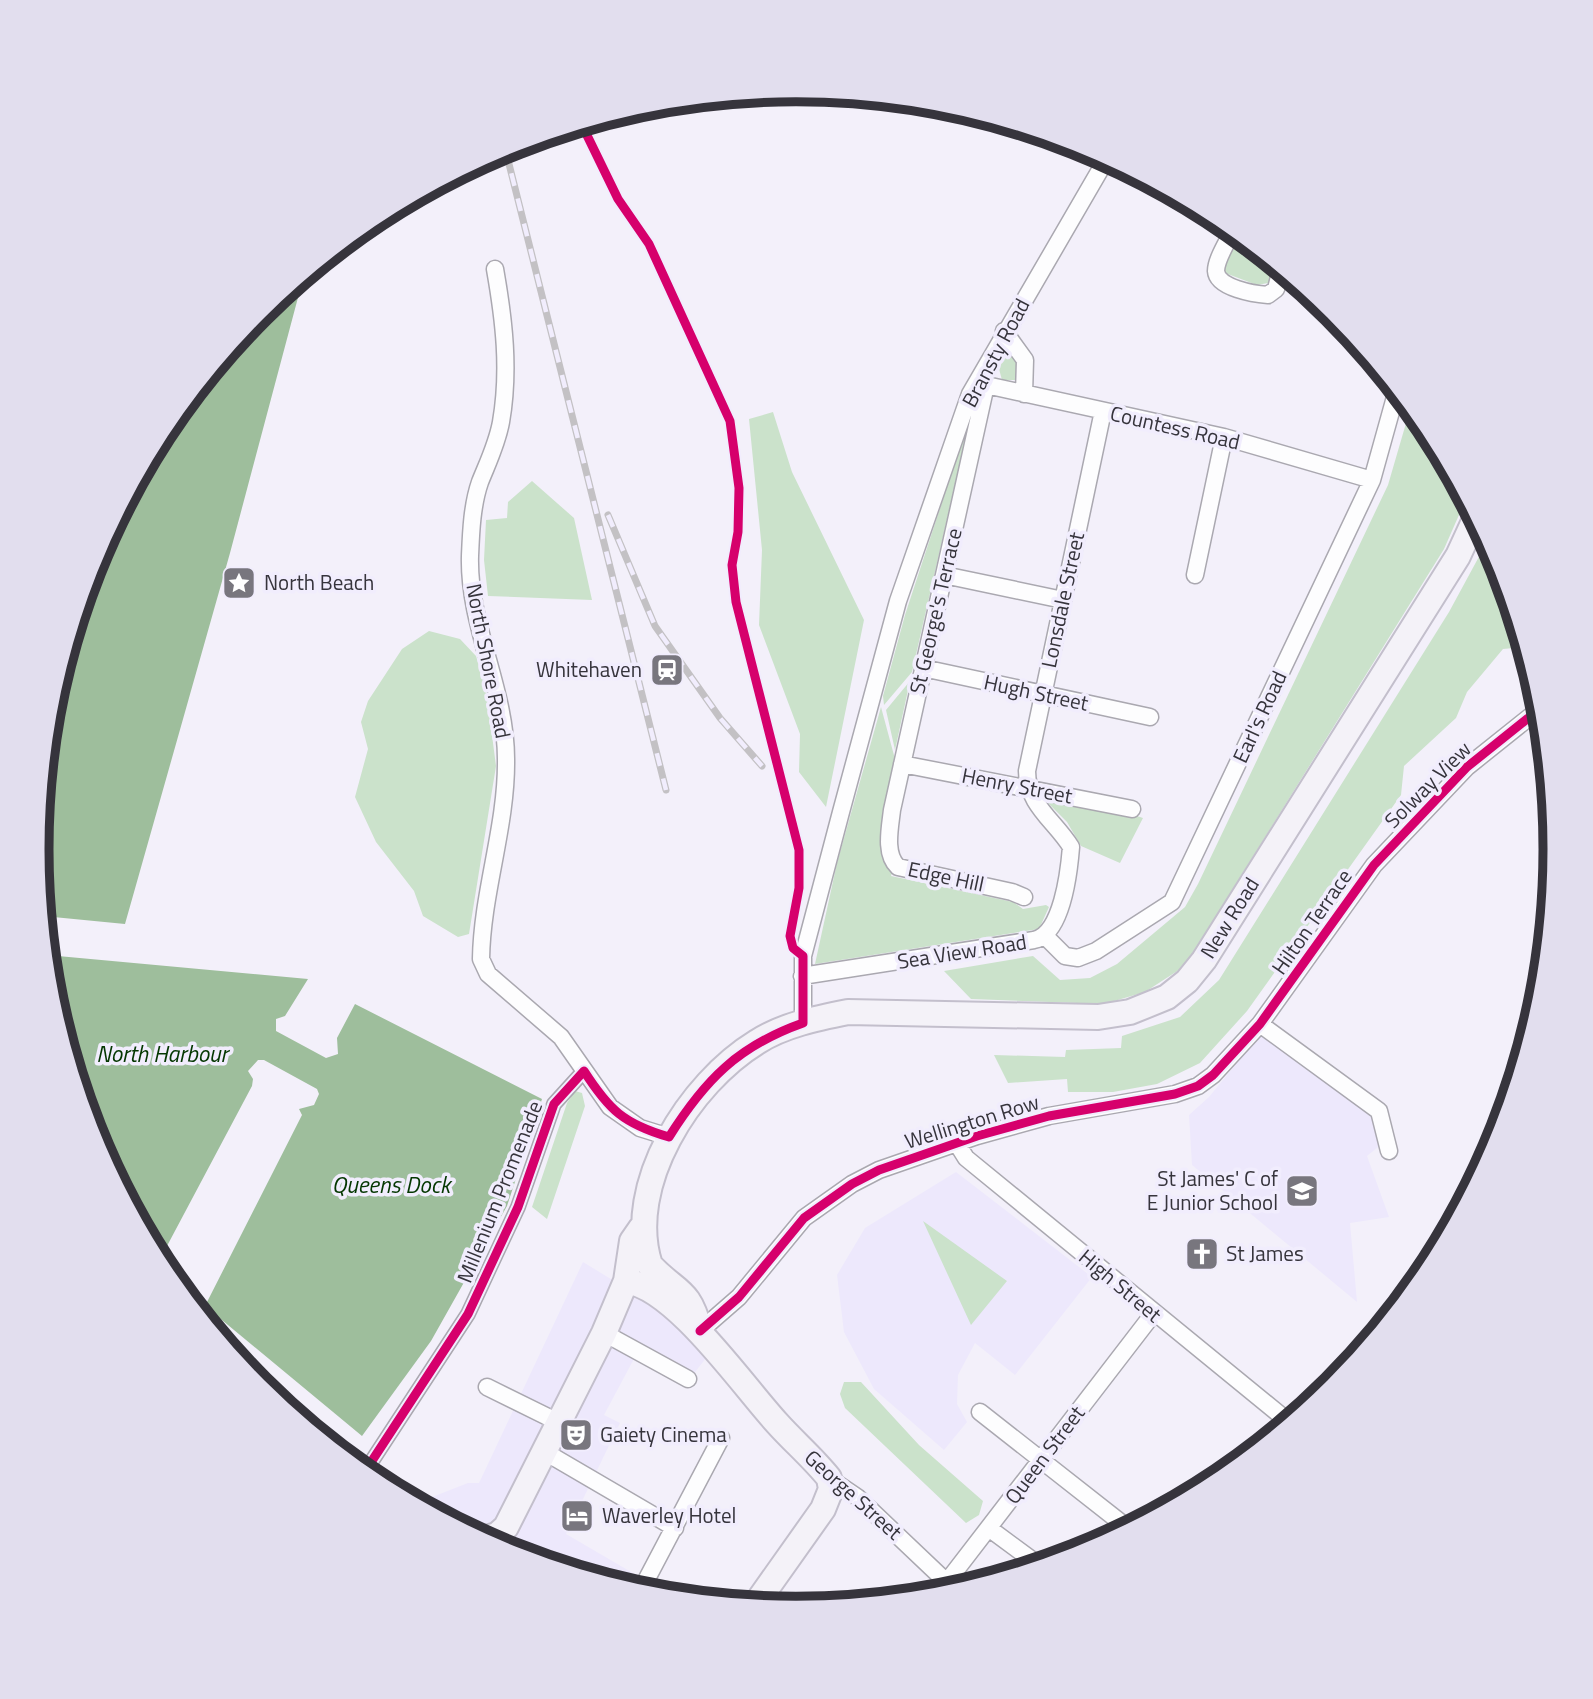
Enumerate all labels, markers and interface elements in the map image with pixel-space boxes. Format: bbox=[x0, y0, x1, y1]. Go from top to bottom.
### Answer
street label: Bransty Road bbox=[953, 292, 1037, 413]
street label: Countess Road bbox=[1107, 397, 1243, 457]
street label: St George's Terrace bbox=[900, 525, 970, 697]
street label: Lonsdale Street bbox=[1032, 528, 1092, 671]
place icon: North Beach bbox=[220, 564, 258, 602]
place label: North Beach bbox=[264, 566, 374, 598]
street label: North Shore Road bbox=[458, 581, 520, 741]
station icon: Whitehaven bbox=[648, 651, 686, 689]
place label: Whitehaven bbox=[536, 653, 642, 685]
street label: Hugh Street bbox=[981, 665, 1092, 719]
street label: Earl's Road bbox=[1224, 665, 1294, 768]
street label: Solway View bbox=[1376, 733, 1478, 835]
street label: Henry Street bbox=[959, 759, 1076, 812]
street label: Edge Hill bbox=[905, 852, 987, 900]
street label: Hilton Terrace bbox=[1263, 862, 1359, 981]
street label: New Road bbox=[1192, 871, 1267, 964]
street label: Sea View Road bbox=[895, 925, 1029, 977]
water label: North Harbour bbox=[96, 1036, 230, 1071]
street label: Wellington Row bbox=[900, 1085, 1043, 1157]
street label: Millenium Promenade bbox=[448, 1096, 550, 1288]
place label: St James' C of E Junior School bbox=[1147, 1162, 1278, 1218]
water label: Queens Dock bbox=[332, 1167, 453, 1202]
school or university icon: St James' C of E Junior School bbox=[1283, 1172, 1321, 1210]
church icon: St James bbox=[1183, 1235, 1221, 1273]
place label: St James bbox=[1226, 1237, 1304, 1269]
street label: High Street bbox=[1072, 1241, 1170, 1330]
street label: Queen Street bbox=[996, 1398, 1092, 1510]
theatre icon: Gaiety Cinema bbox=[557, 1416, 595, 1454]
place label: Gaiety Cinema bbox=[600, 1418, 727, 1450]
street label: George Street bbox=[798, 1442, 910, 1547]
hotel icon: Waverley Hotel bbox=[558, 1497, 596, 1535]
place label: Waverley Hotel bbox=[602, 1499, 736, 1531]

